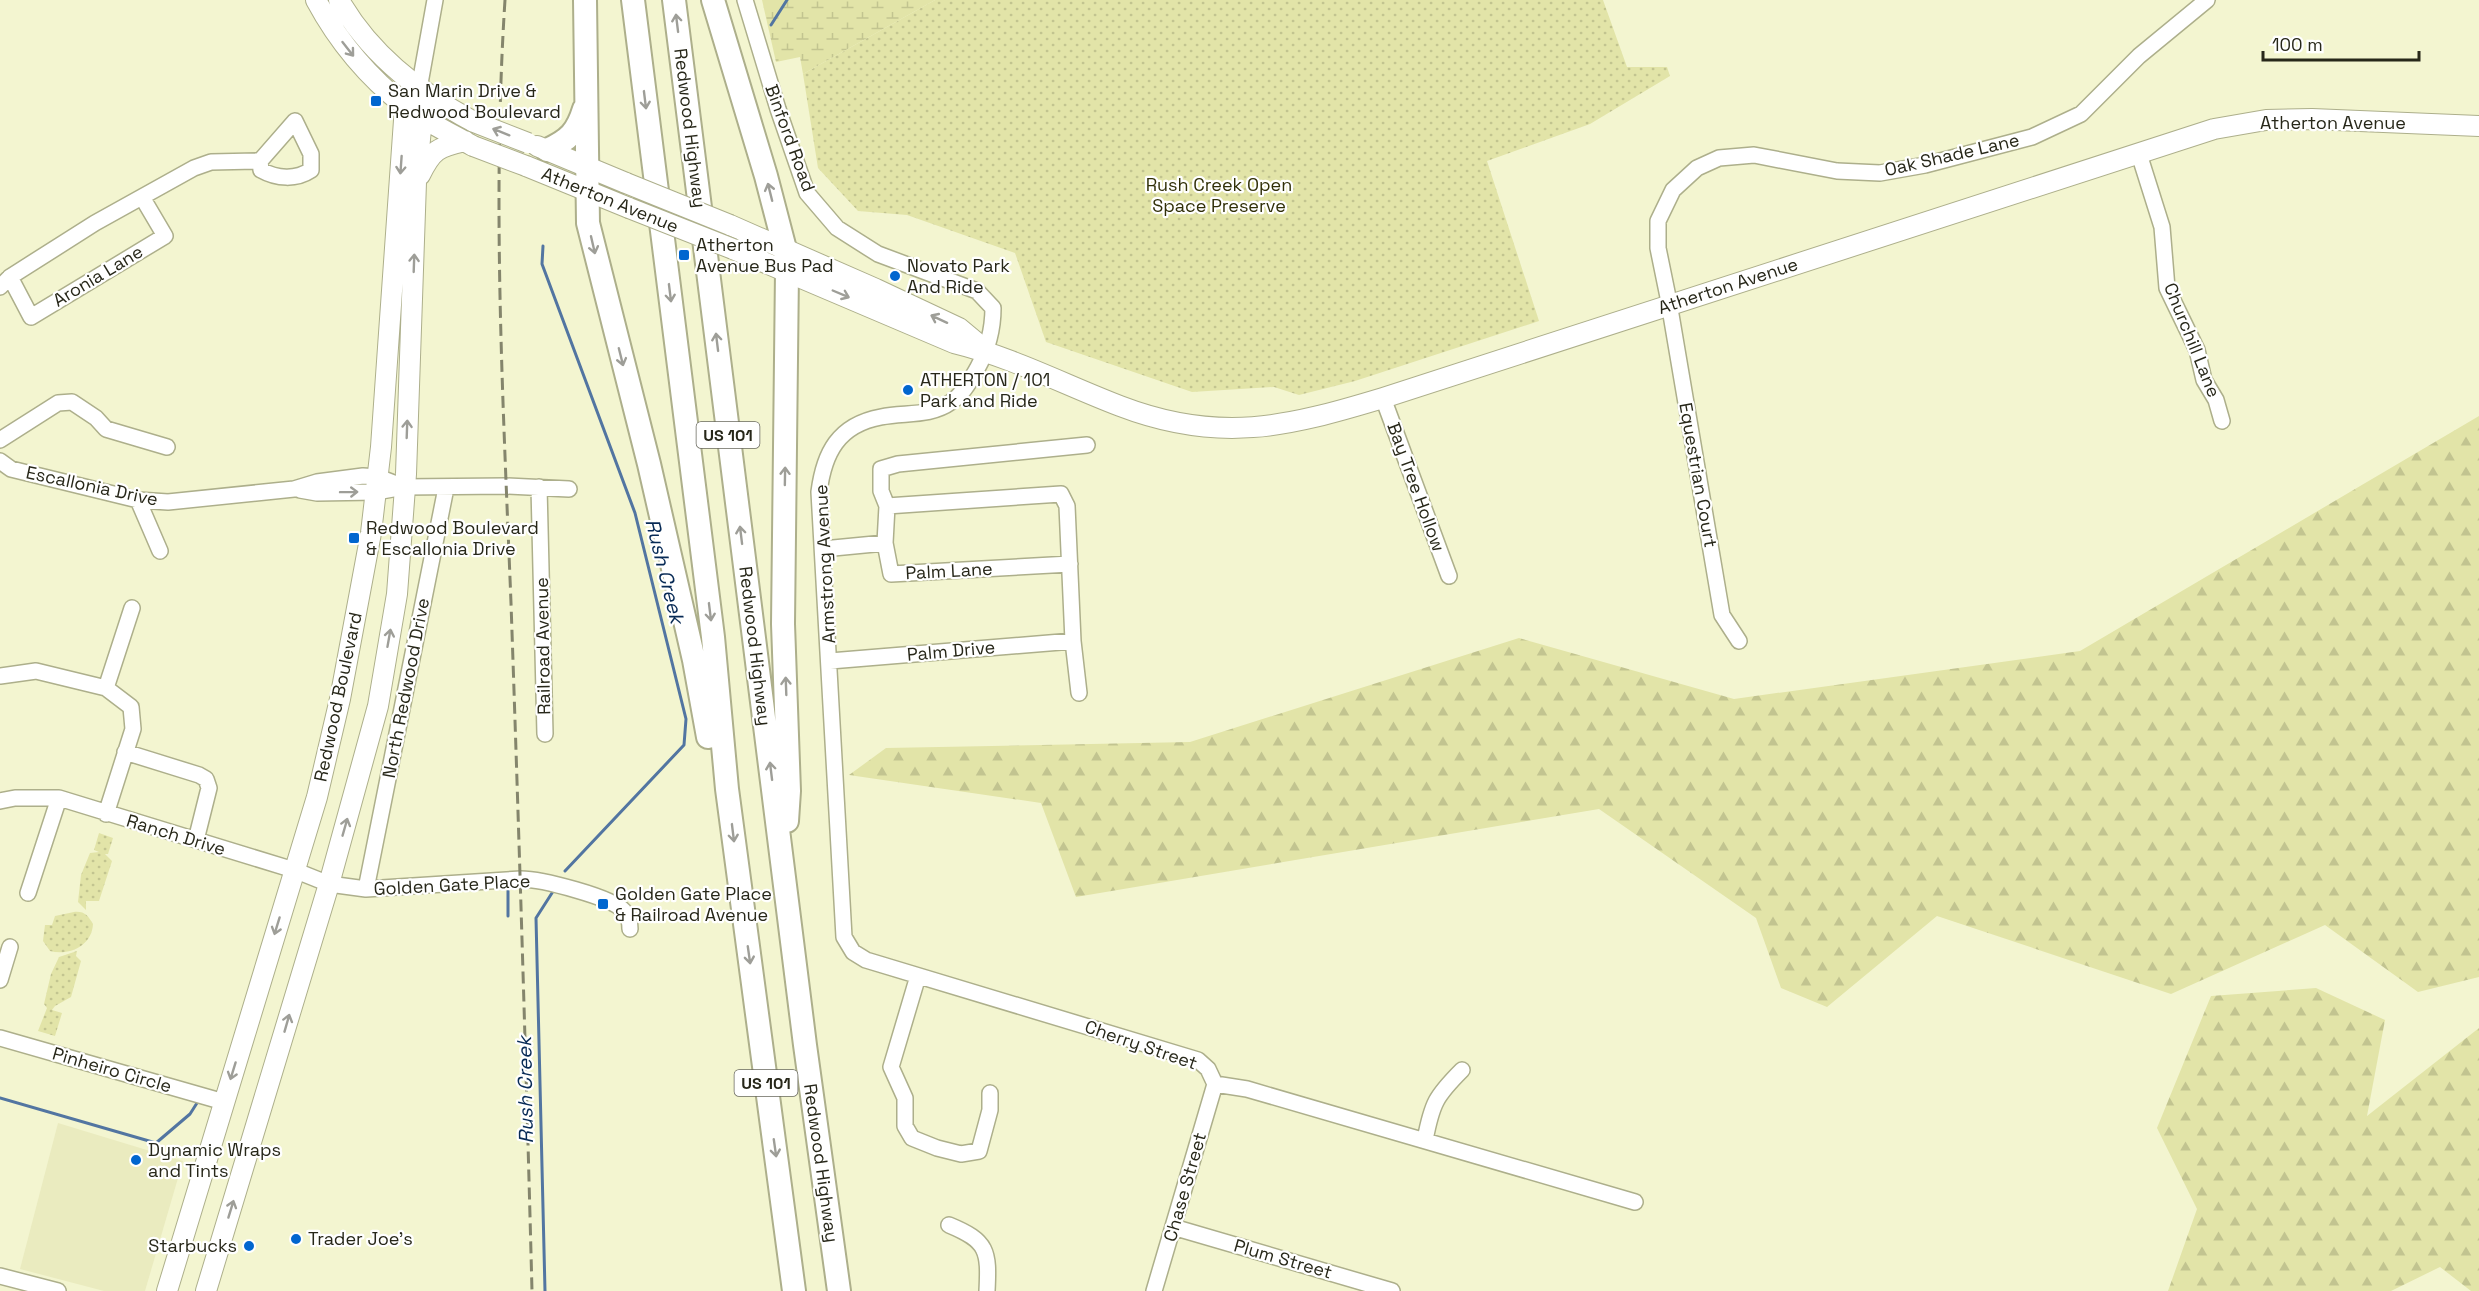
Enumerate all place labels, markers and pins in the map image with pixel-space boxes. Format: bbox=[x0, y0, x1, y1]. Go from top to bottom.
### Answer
place label: San Marin Drive & Redwood Boulevard bbox=[388, 79, 561, 123]
marker: San Marin Drive & Redwood Boulevard bbox=[369, 94, 383, 108]
place label: Atherton Avenue Bus Pad bbox=[696, 233, 834, 277]
marker: Atherton Avenue Bus Pad bbox=[677, 248, 691, 262]
place label: Novato Park And Ride bbox=[907, 254, 1010, 298]
marker: Novato Park And Ride bbox=[888, 269, 902, 283]
place label: ATHERTON / 101 Park and Ride bbox=[920, 368, 1050, 412]
marker: ATHERTON / 101 Park and Ride bbox=[901, 383, 915, 397]
place label: Redwood Boulevard & Escallonia Drive bbox=[366, 516, 539, 560]
marker: Redwood Boulevard & Escallonia Drive bbox=[347, 531, 361, 545]
place label: Golden Gate Place & Railroad Avenue bbox=[615, 882, 772, 926]
marker: Golden Gate Place & Railroad Avenue bbox=[596, 897, 610, 911]
place label: Dynamic Wraps and Tints bbox=[148, 1138, 281, 1182]
marker: Dynamic Wraps and Tints bbox=[129, 1153, 143, 1167]
place label: Trader Joe's bbox=[308, 1227, 413, 1250]
marker: Trader Joe's bbox=[289, 1232, 303, 1246]
place label: Starbucks bbox=[148, 1234, 237, 1257]
marker: Starbucks bbox=[242, 1239, 256, 1253]

